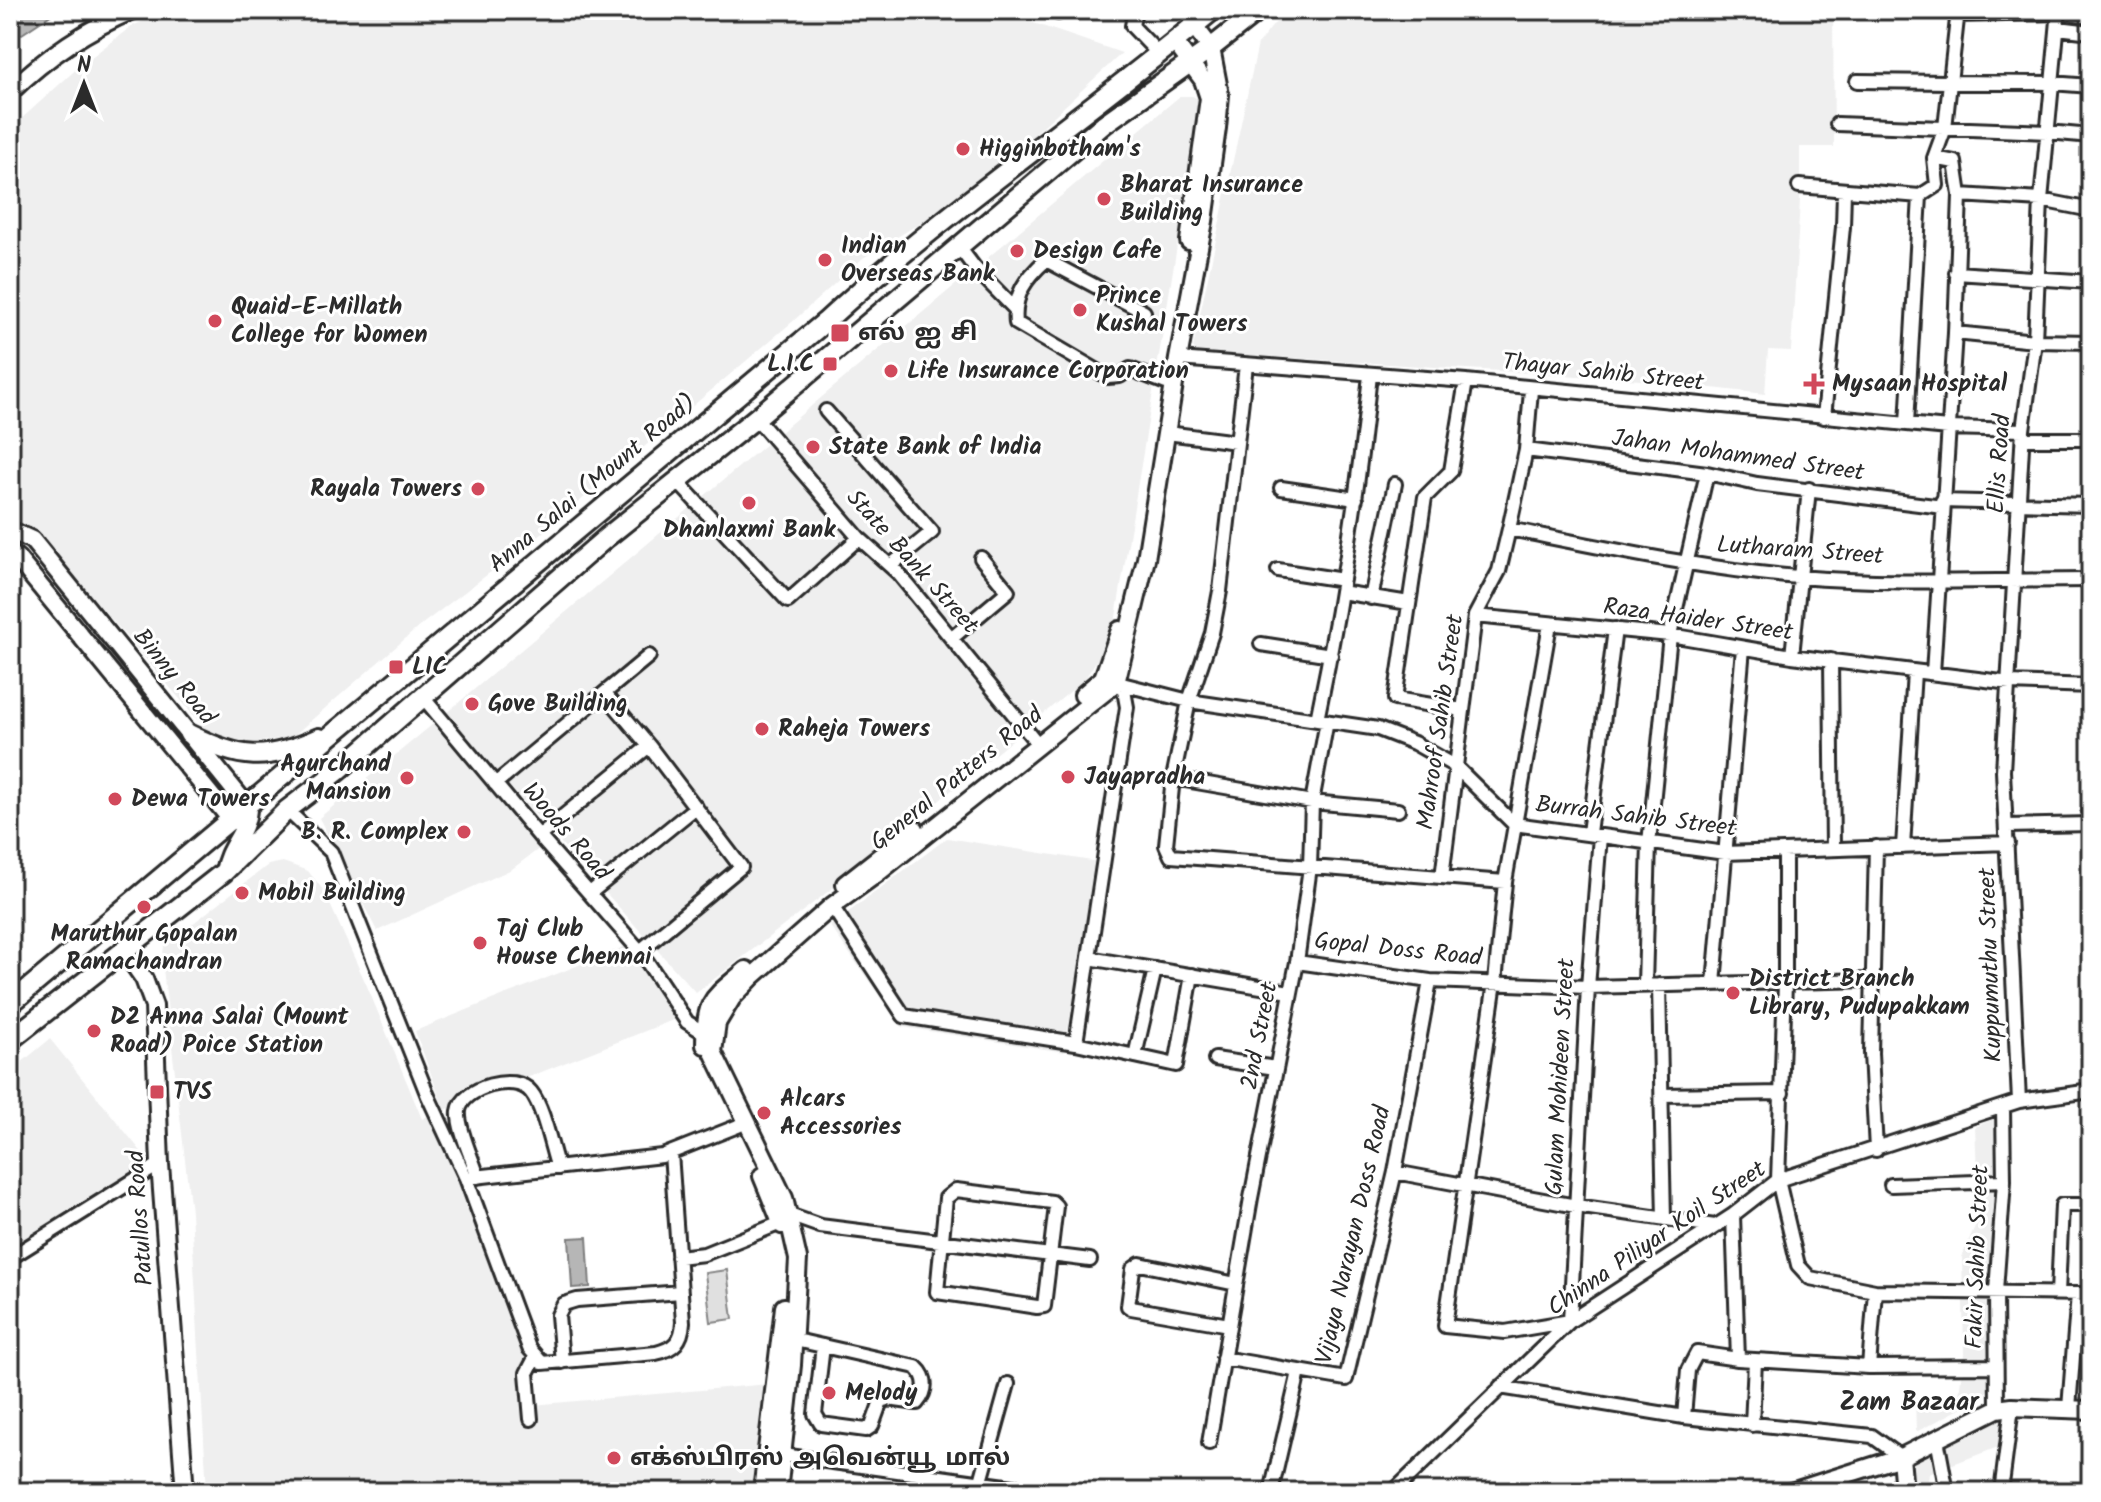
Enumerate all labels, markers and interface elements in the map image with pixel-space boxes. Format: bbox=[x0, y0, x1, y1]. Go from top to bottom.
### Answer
north arrow bbox=[44, 44, 124, 124]
text: N bbox=[77, 49, 91, 84]
place label: Higginbotham's bbox=[979, 130, 1141, 169]
marker: Higginbotham's bbox=[954, 140, 972, 158]
place label: Bharat Insurance Building bbox=[1120, 166, 1303, 233]
marker: Bharat Insurance Building bbox=[1095, 190, 1113, 208]
place label: Indian Overseas Bank bbox=[841, 227, 996, 294]
place label: Design Cafe bbox=[1033, 232, 1162, 271]
marker: Design Cafe bbox=[1008, 242, 1026, 260]
marker: Indian Overseas Bank bbox=[816, 251, 834, 269]
place label: Prince Kushal Towers bbox=[1096, 277, 1247, 344]
place label: Quaid-E-Millath College for Women bbox=[231, 288, 428, 355]
marker: Prince Kushal Towers bbox=[1071, 301, 1089, 319]
marker: Quaid-E-Millath College for Women bbox=[206, 312, 224, 330]
place label: எல் ஐ சி bbox=[858, 314, 977, 353]
marker: எல் ஐ சி bbox=[829, 322, 851, 344]
street label: Thayar Sahib Street bbox=[1500, 343, 1707, 403]
place label: L.I.C bbox=[767, 345, 814, 384]
place label: Life Insurance Corporation bbox=[907, 352, 1189, 391]
marker: L.I.C bbox=[821, 355, 839, 373]
marker: Life Insurance Corporation bbox=[882, 362, 900, 380]
place label: Mysaan Hospital bbox=[1832, 365, 2008, 404]
marker: Mysaan Hospital bbox=[1803, 373, 1825, 395]
street label: Anna Salai (Mount Road) bbox=[480, 385, 706, 583]
street label: Ellis Road bbox=[1977, 412, 2023, 515]
street label: Jahan Mohammed Street bbox=[1609, 419, 1867, 493]
place label: State Bank of India bbox=[829, 428, 1041, 467]
marker: State Bank of India bbox=[804, 438, 822, 456]
place label: Rayala Towers bbox=[310, 470, 462, 509]
marker: Rayala Towers bbox=[469, 480, 487, 498]
street label: State Bank Street bbox=[836, 481, 989, 644]
marker: Dhanlaxmi Bank bbox=[740, 494, 758, 512]
place label: Dhanlaxmi Bank bbox=[663, 511, 836, 550]
street label: Lutharam Street bbox=[1715, 526, 1885, 576]
street label: Raza Haider Street bbox=[1601, 587, 1796, 653]
street label: Mahroof Sahib Street bbox=[1407, 611, 1476, 832]
street label: Binny Road bbox=[122, 620, 226, 735]
place label: LIC bbox=[412, 648, 447, 687]
marker: LIC bbox=[387, 658, 405, 676]
place label: Gove Building bbox=[488, 685, 628, 724]
marker: Gove Building bbox=[463, 695, 481, 713]
street label: General Patters Road bbox=[862, 696, 1053, 861]
place label: Raheja Towers bbox=[778, 710, 930, 749]
marker: Raheja Towers bbox=[753, 720, 771, 738]
place label: Agurchand Mansion bbox=[280, 745, 392, 812]
place label: Jayapradha bbox=[1084, 758, 1205, 797]
marker: Jayapradha bbox=[1059, 768, 1077, 786]
marker: Agurchand Mansion bbox=[398, 769, 416, 787]
street label: Woods Road bbox=[512, 774, 621, 891]
place label: Dewa Towers bbox=[131, 780, 270, 819]
street label: Burrah Sahib Street bbox=[1533, 785, 1739, 849]
marker: Dewa Towers bbox=[106, 790, 124, 808]
place label: B. R. Complex bbox=[301, 813, 449, 852]
marker: B. R. Complex bbox=[455, 823, 473, 841]
street label: Kuppumuthu Street bbox=[1968, 866, 2014, 1063]
place label: Mobil Building bbox=[258, 874, 406, 913]
marker: Mobil Building bbox=[233, 884, 251, 902]
marker: Maruthur Gopalan Ramachandran bbox=[135, 898, 153, 916]
place label: Taj Club House Chennai bbox=[496, 910, 652, 977]
place label: Maruthur Gopalan Ramachandran bbox=[50, 915, 238, 982]
street label: Gopal Doss Road bbox=[1312, 922, 1485, 978]
marker: Taj Club House Chennai bbox=[471, 934, 489, 952]
street label: Gulam Mohideen Street bbox=[1535, 957, 1587, 1197]
place label: District Branch Library, Pudupakkam bbox=[1749, 960, 1970, 1027]
street label: 2nd Street bbox=[1230, 978, 1290, 1093]
marker: District Branch Library, Pudupakkam bbox=[1724, 984, 1742, 1002]
place label: D2 Anna Salai (Mount Road) Poice Station bbox=[110, 998, 350, 1065]
marker: D2 Anna Salai (Mount Road) Poice Station bbox=[85, 1022, 103, 1040]
place label: TVS bbox=[173, 1073, 213, 1112]
place label: Alcars Accessories bbox=[780, 1080, 902, 1147]
marker: TVS bbox=[148, 1083, 166, 1101]
street label: Vijaya Narayan Doss Road bbox=[1305, 1101, 1403, 1368]
marker: Alcars Accessories bbox=[755, 1104, 773, 1122]
street label: Patullos Road bbox=[117, 1148, 165, 1287]
street label: Chinna Piliyar Koil Street bbox=[1540, 1151, 1775, 1327]
street label: Fakir Sahib Street bbox=[1955, 1164, 2001, 1350]
place label: Melody bbox=[845, 1374, 918, 1413]
district label: Zam Bazaar bbox=[1839, 1382, 1980, 1424]
marker: Melody bbox=[820, 1384, 838, 1402]
place label: எக்ஸ்பிரஸ் அவென்யூ மால் bbox=[630, 1439, 1010, 1478]
marker: எக்ஸ்பிரஸ் அவென்யூ மால் bbox=[605, 1449, 623, 1467]

